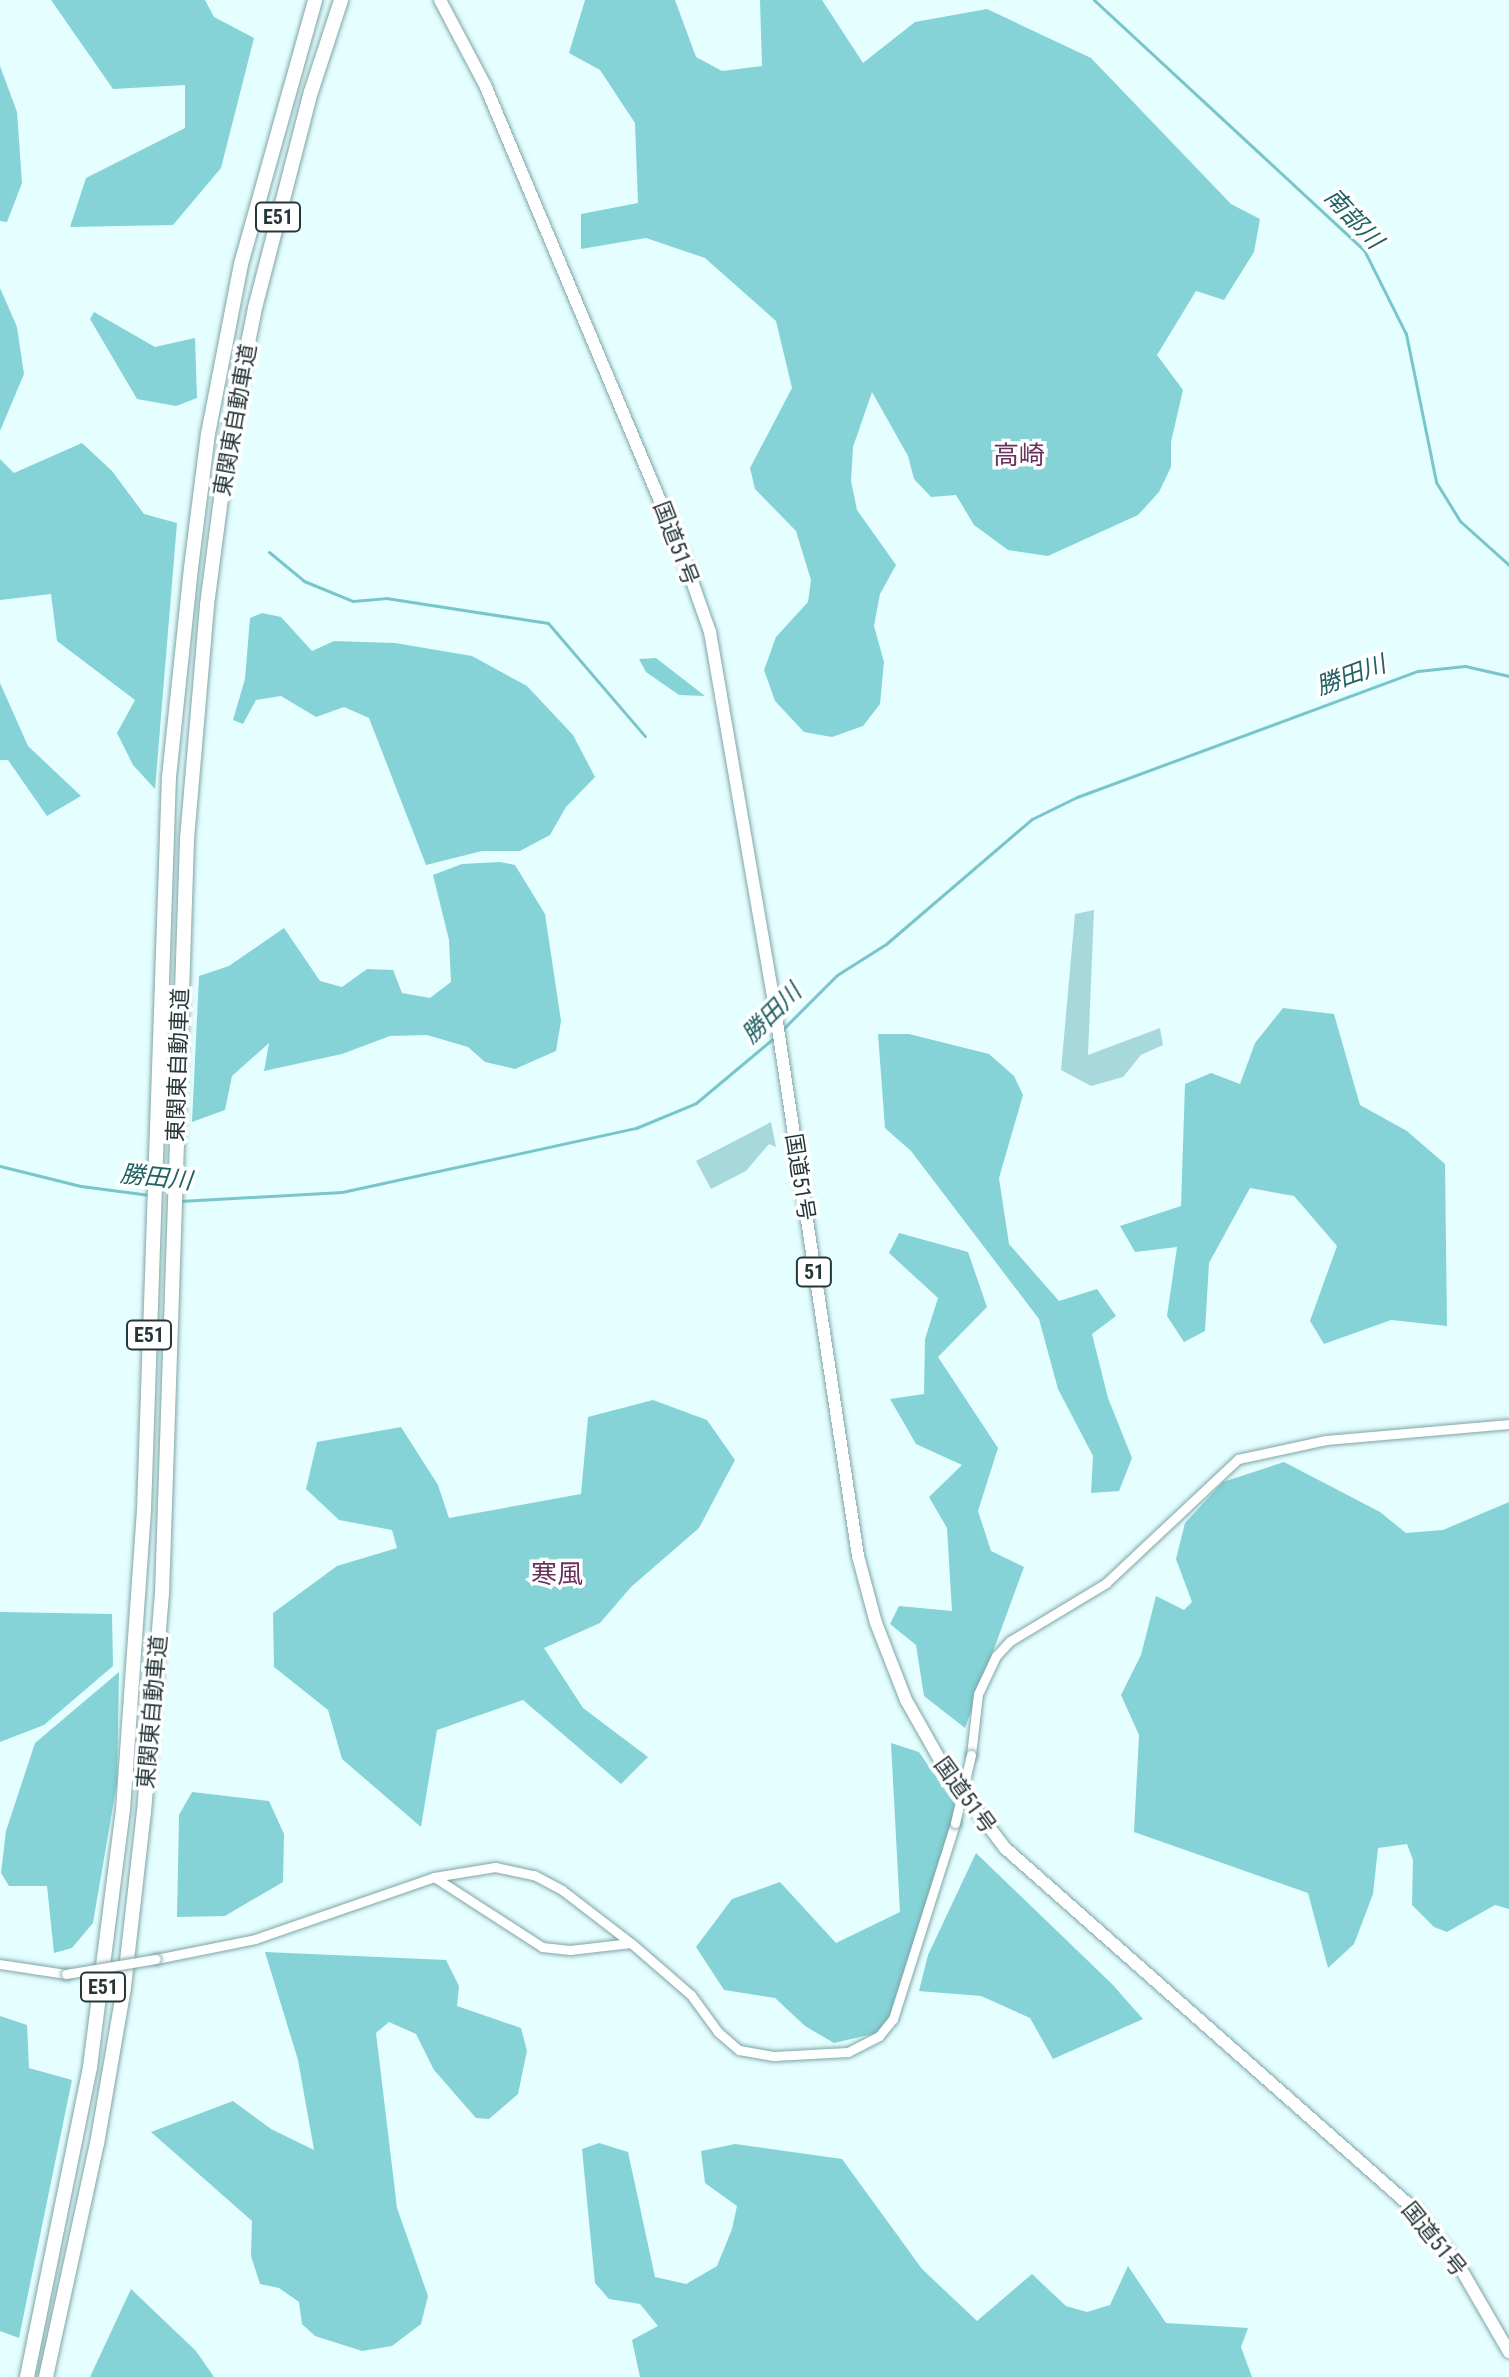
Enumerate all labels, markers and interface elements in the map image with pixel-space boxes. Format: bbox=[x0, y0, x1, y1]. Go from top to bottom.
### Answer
water label: 南部川 bbox=[1318, 183, 1388, 255]
road number: E51 bbox=[254, 201, 302, 233]
street label: 東関東自動車道 bbox=[209, 342, 261, 498]
district label: 高崎 bbox=[993, 440, 1045, 472]
street label: 国道51号 bbox=[648, 497, 704, 589]
water label: 勝田川 bbox=[1312, 650, 1390, 702]
water label: 勝田川 bbox=[736, 978, 808, 1050]
street label: 東関東自動車道 bbox=[162, 988, 194, 1142]
street label: 国道51号 bbox=[780, 1132, 820, 1222]
water label: 勝田川 bbox=[119, 1160, 193, 1196]
road number: 51 bbox=[794, 1256, 834, 1288]
road number: E51 bbox=[125, 1319, 173, 1351]
district label: 寒風 bbox=[531, 1559, 583, 1591]
street label: 東関東自動車道 bbox=[132, 1634, 172, 1790]
street label: 国道51号 bbox=[929, 1752, 1001, 1838]
road number: E51 bbox=[79, 1971, 127, 2003]
street label: 国道51号 bbox=[1396, 2197, 1472, 2281]

